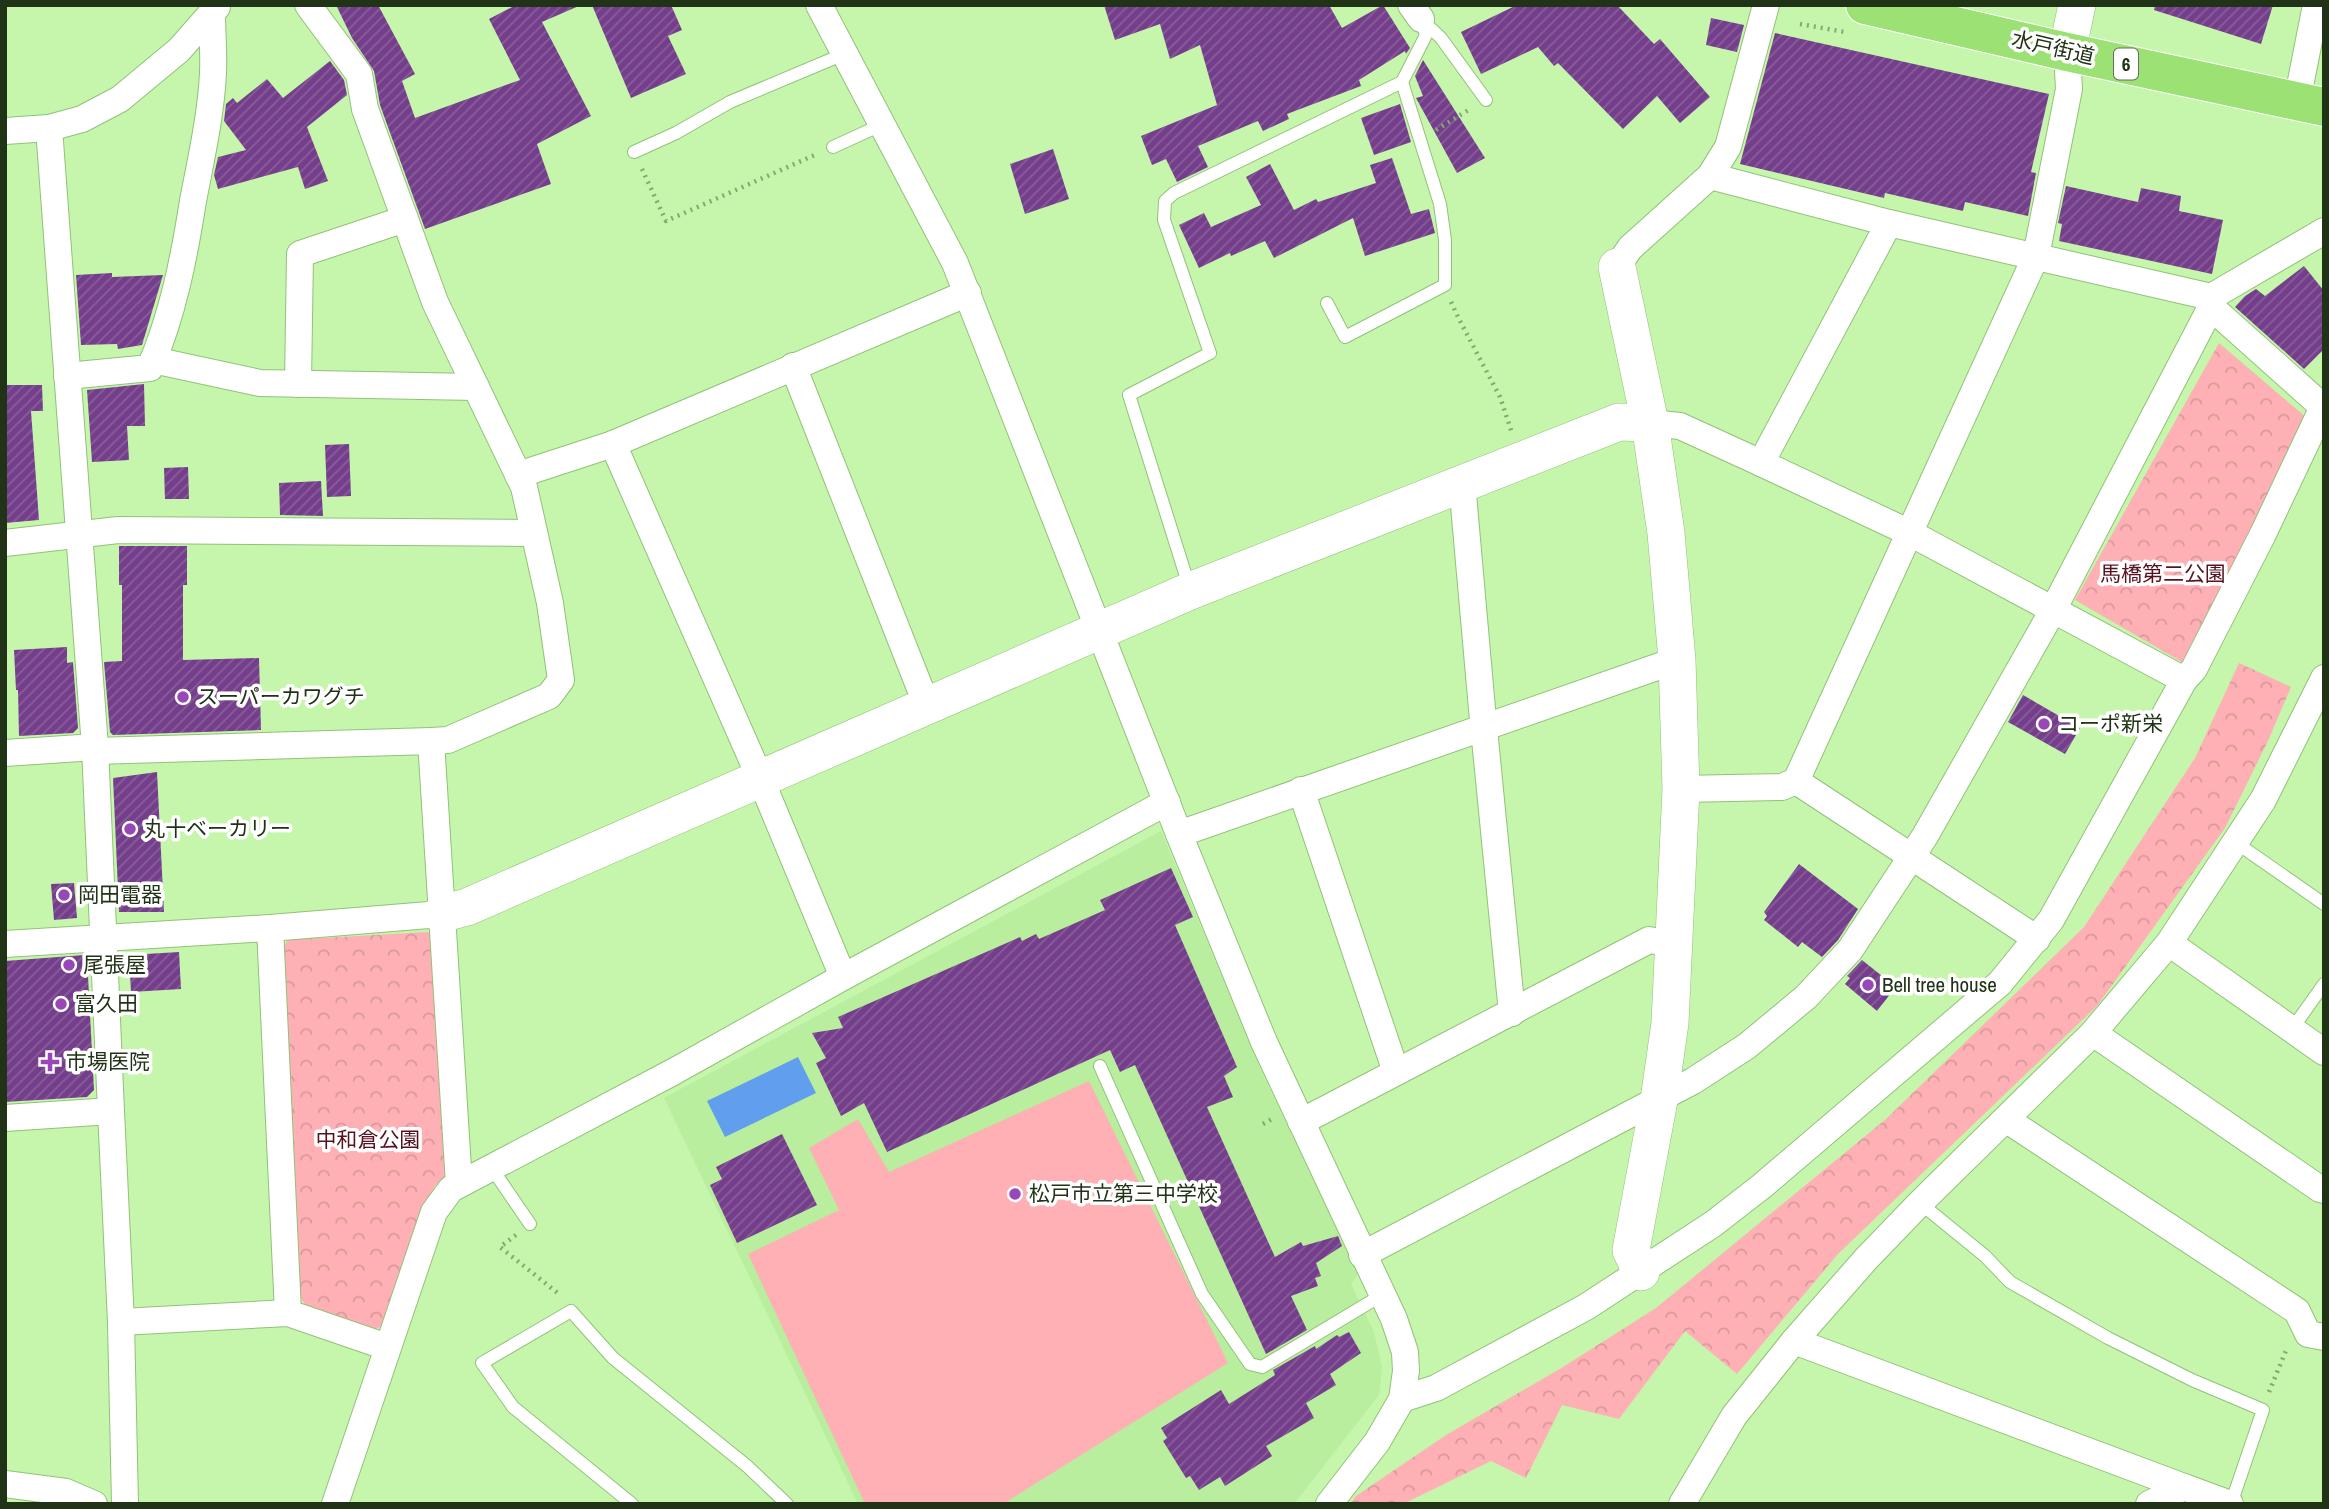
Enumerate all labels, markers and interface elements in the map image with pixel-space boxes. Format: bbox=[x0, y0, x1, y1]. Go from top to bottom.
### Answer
street label: 水戸街道 bbox=[2009, 24, 2097, 71]
road number: 6 bbox=[2114, 48, 2138, 80]
park label: 馬橋第二公園 bbox=[2100, 559, 2226, 588]
place label: スーパーカワグチ bbox=[197, 682, 365, 711]
marker: スーパーカワグチ bbox=[175, 689, 191, 705]
place label: コーポ新栄 bbox=[2058, 709, 2163, 738]
marker: コーポ新栄 bbox=[2036, 716, 2052, 732]
place label: 丸十ベーカリー bbox=[144, 814, 291, 843]
marker: 丸十ベーカリー bbox=[122, 821, 138, 837]
place label: 岡田電器 bbox=[78, 880, 162, 909]
marker: 岡田電器 bbox=[56, 887, 72, 903]
place label: 尾張屋 bbox=[83, 950, 146, 979]
marker: 尾張屋 bbox=[61, 957, 77, 973]
place label: Bell tree house bbox=[1882, 970, 1997, 999]
marker: Bell tree house bbox=[1860, 977, 1876, 993]
place label: 富久田 bbox=[75, 989, 138, 1018]
marker: 富久田 bbox=[53, 996, 69, 1012]
place label: 市場医院 bbox=[66, 1047, 150, 1076]
marker: 市場医院 bbox=[40, 1052, 60, 1072]
park label: 中和倉公園 bbox=[316, 1125, 421, 1154]
place label: 松戸市立第三中学校 bbox=[1029, 1179, 1218, 1208]
marker: 松戸市立第三中学校 bbox=[1007, 1186, 1023, 1202]

